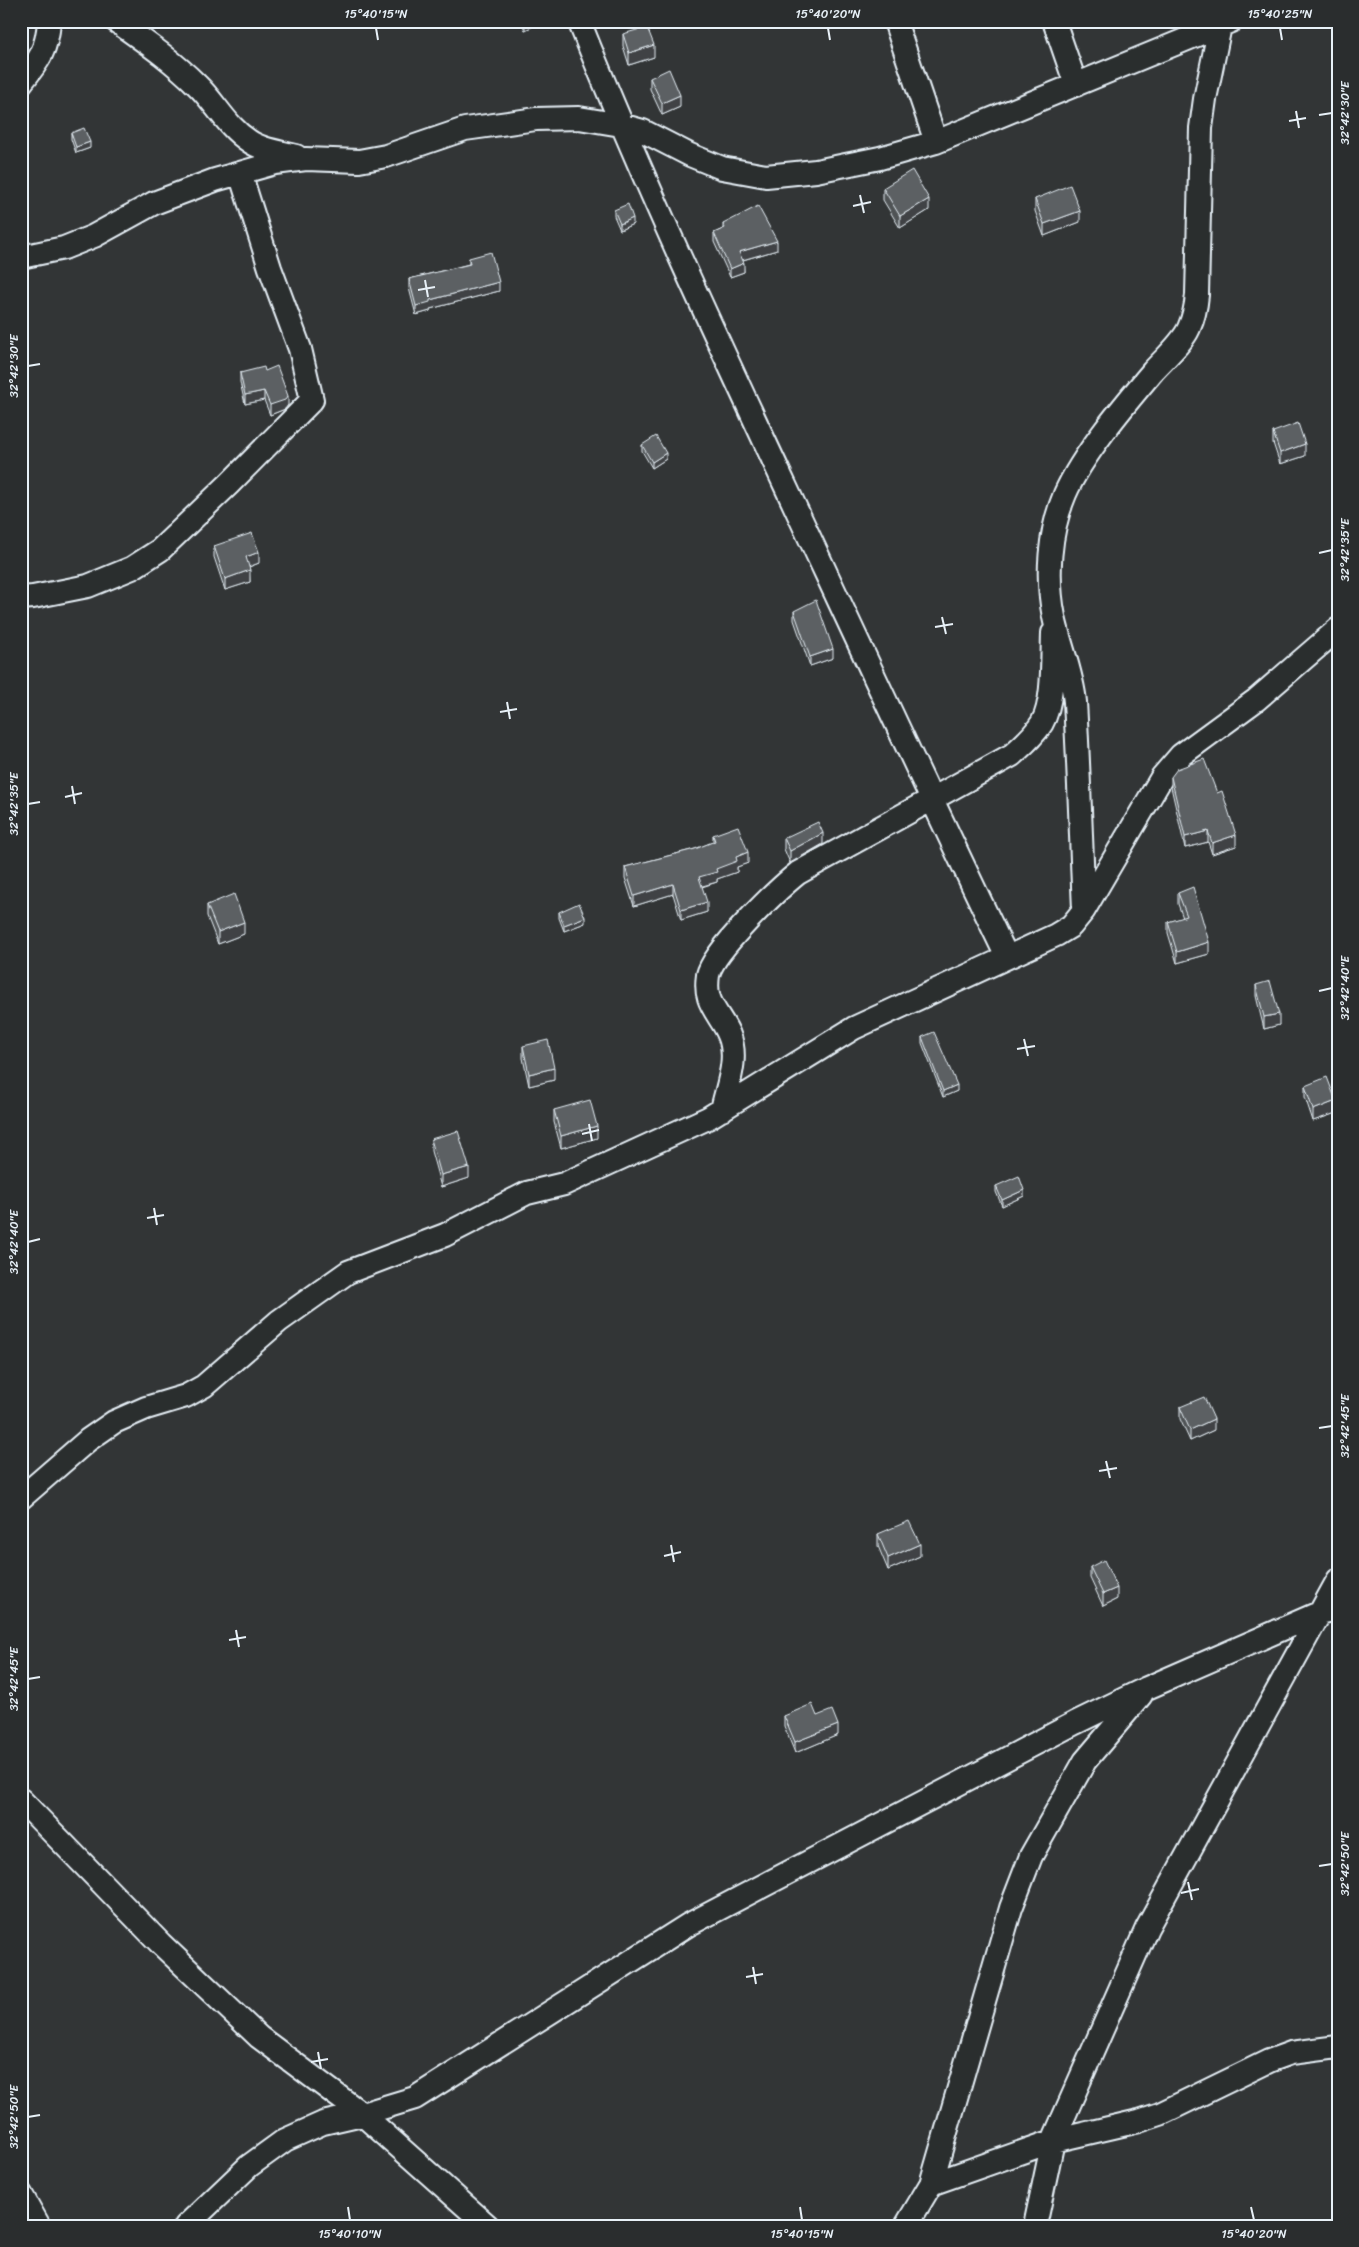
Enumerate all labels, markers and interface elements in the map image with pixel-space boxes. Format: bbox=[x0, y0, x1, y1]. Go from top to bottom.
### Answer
text: 15°40'15"N bbox=[345, 3, 408, 25]
text: 15°40'20"N bbox=[796, 3, 861, 25]
text: 15°40'25"N bbox=[1248, 3, 1313, 25]
text: 32°42'30"E bbox=[1334, 80, 1356, 145]
text: 32°42'30"E bbox=[3, 333, 25, 398]
text: 32°42'35"E bbox=[1334, 517, 1356, 582]
text: 32°42'35"E bbox=[3, 771, 25, 836]
text: 32°42'40"E bbox=[1334, 955, 1356, 1020]
text: 32°42'40"E bbox=[3, 1209, 25, 1274]
text: 32°42'45"E bbox=[1334, 1393, 1356, 1458]
text: 32°42'45"E bbox=[3, 1646, 25, 1711]
text: 32°42'50"E bbox=[1334, 1831, 1356, 1896]
text: 32°42'50"E bbox=[3, 2084, 25, 2149]
text: 15°40'10"N bbox=[318, 2223, 382, 2245]
text: 15°40'15"N bbox=[771, 2223, 834, 2245]
text: 15°40'20"N bbox=[1222, 2223, 1287, 2245]

